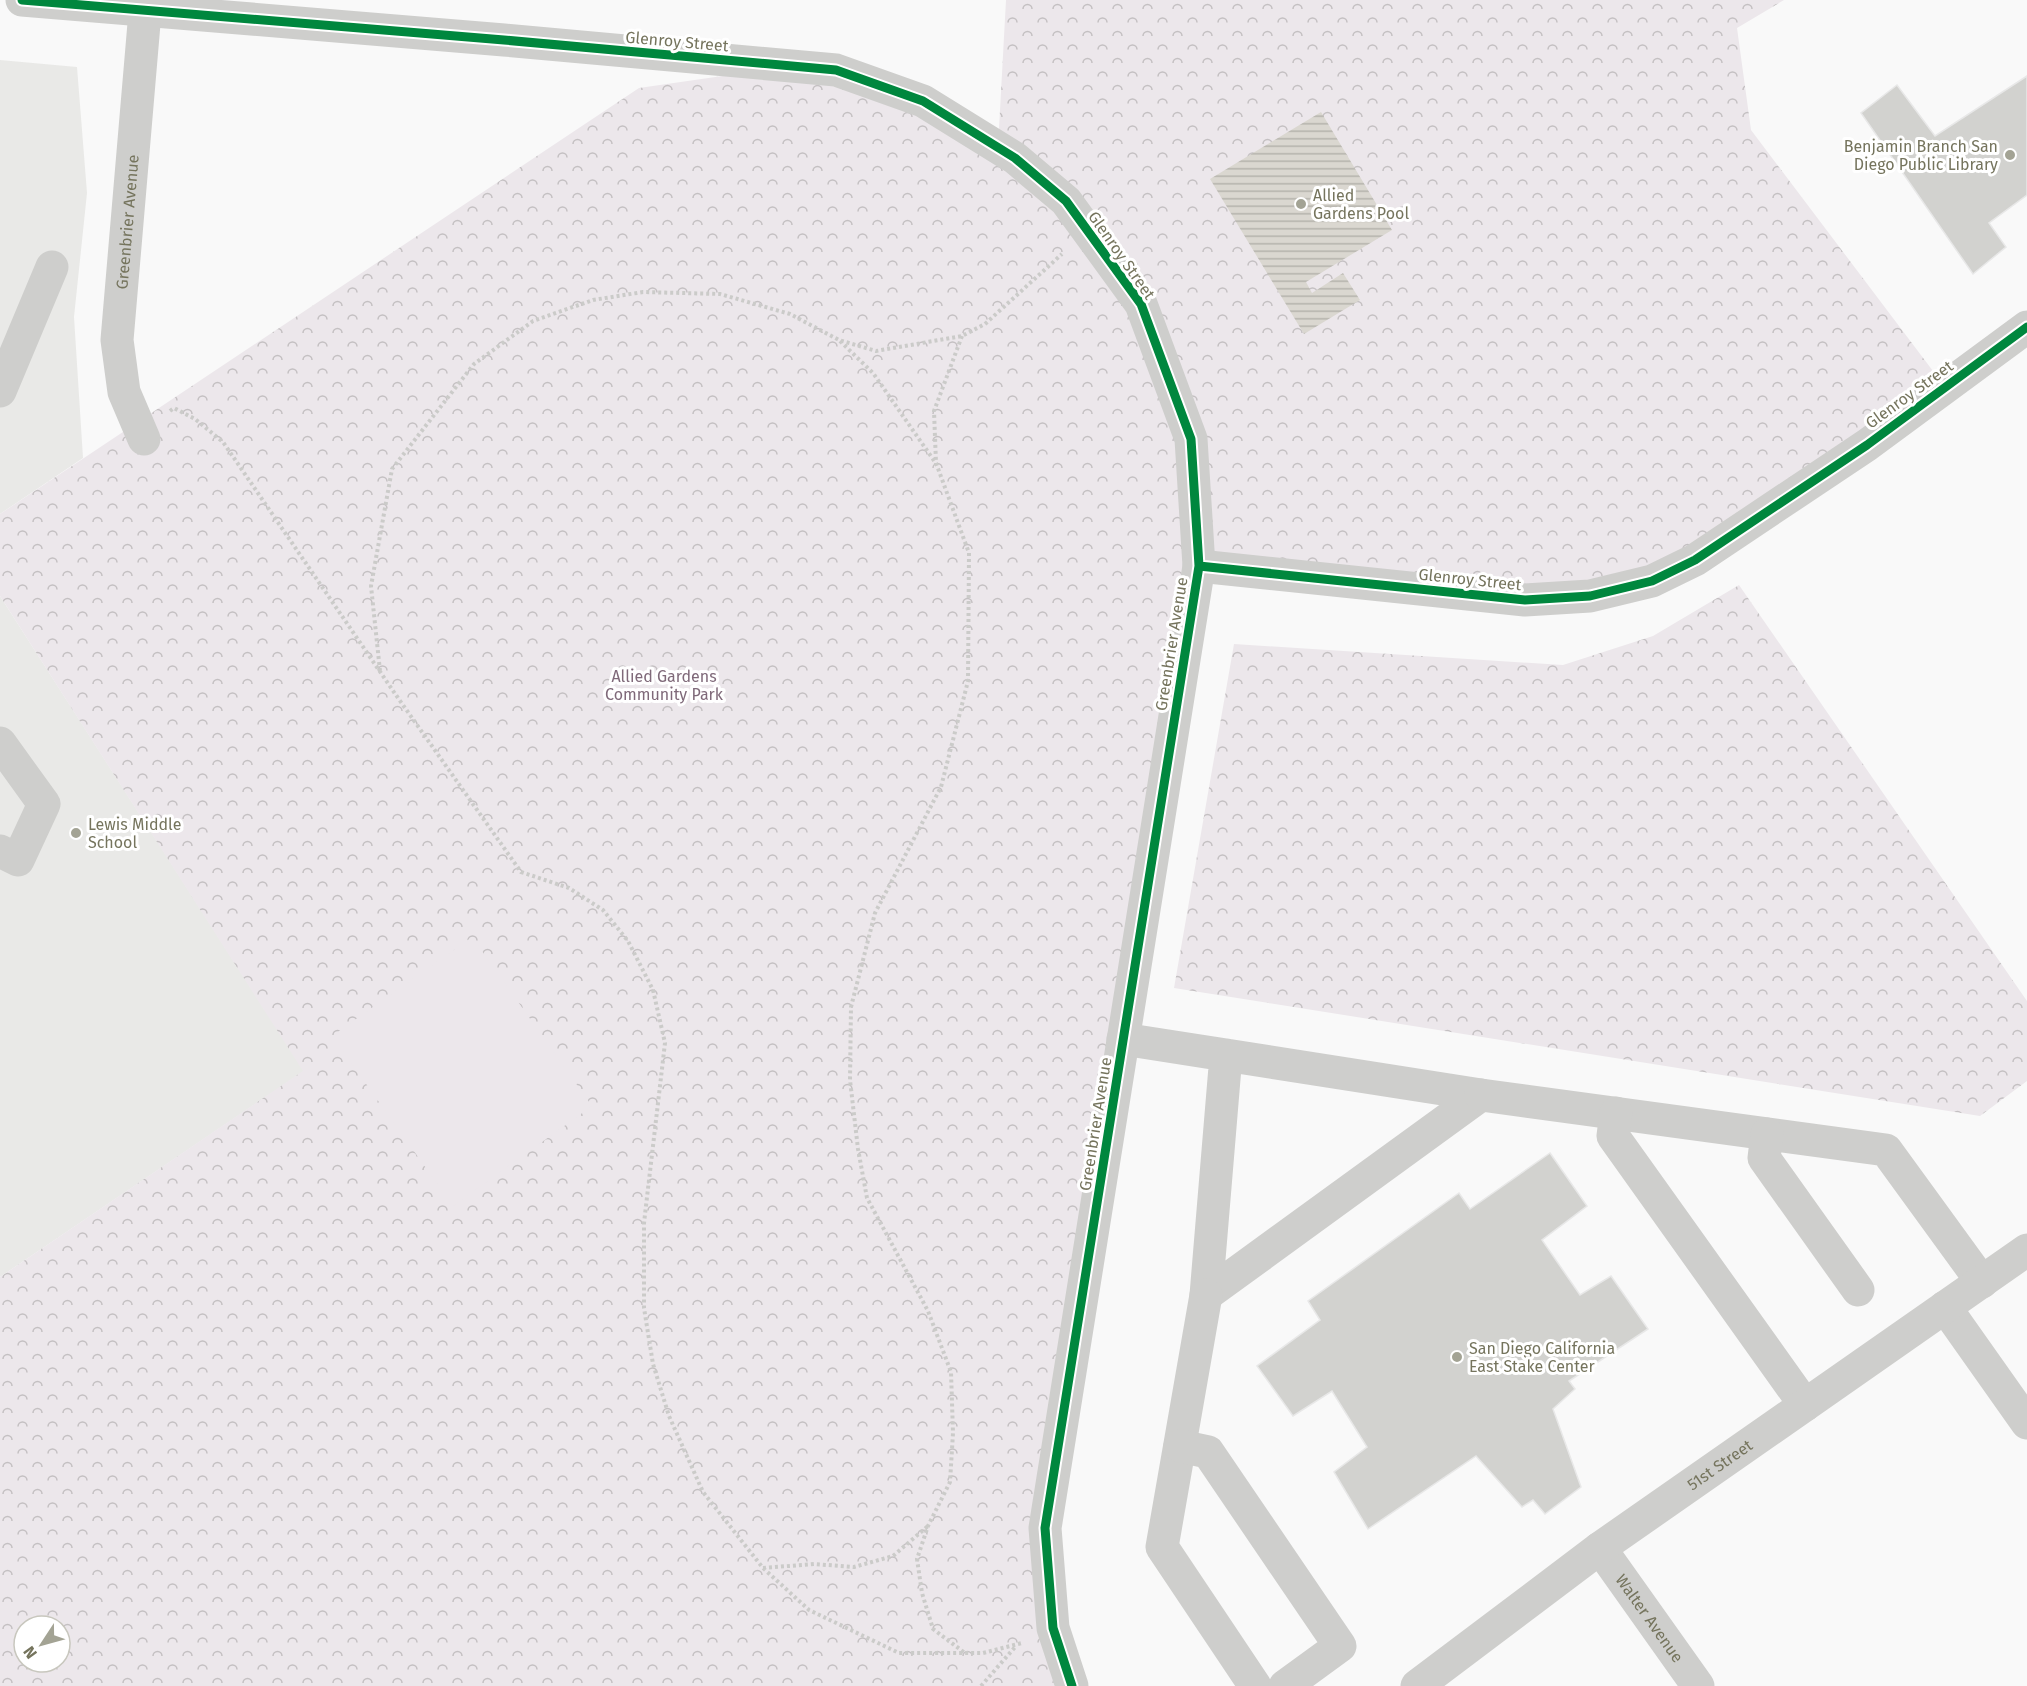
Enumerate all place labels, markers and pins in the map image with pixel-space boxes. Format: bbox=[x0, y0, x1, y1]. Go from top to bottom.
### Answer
place label: Benjamin Branch San Diego Public Library bbox=[1844, 137, 1998, 174]
marker: Benjamin Branch San Diego Public Library bbox=[2003, 148, 2017, 162]
place label: Allied Gardens Pool bbox=[1313, 186, 1409, 223]
marker: Allied Gardens Pool bbox=[1294, 197, 1308, 211]
place label: Lewis Middle School bbox=[88, 815, 181, 852]
marker: Lewis Middle School bbox=[69, 826, 83, 840]
place label: San Diego California East Stake Center bbox=[1469, 1339, 1615, 1376]
marker: San Diego California East Stake Center bbox=[1450, 1350, 1464, 1364]

